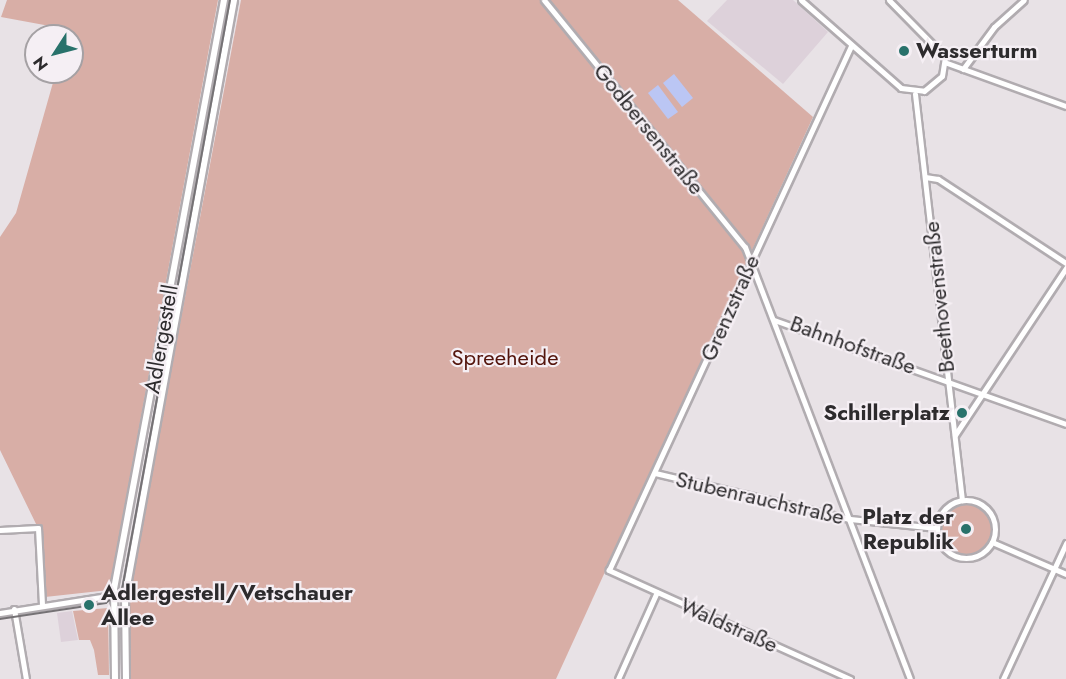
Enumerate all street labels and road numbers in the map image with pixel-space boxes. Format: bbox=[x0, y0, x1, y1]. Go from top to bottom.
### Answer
street label: Godbersenstraße bbox=[588, 58, 710, 200]
street label: Beethovenstraße bbox=[918, 220, 960, 374]
street label: Grenzstraße bbox=[695, 251, 765, 365]
street label: Adlergestell bbox=[138, 282, 184, 396]
street label: Bahnhofstraße bbox=[787, 310, 919, 380]
street label: Stubenrauchstraße bbox=[673, 466, 847, 530]
street label: Waldstraße bbox=[676, 592, 782, 658]

